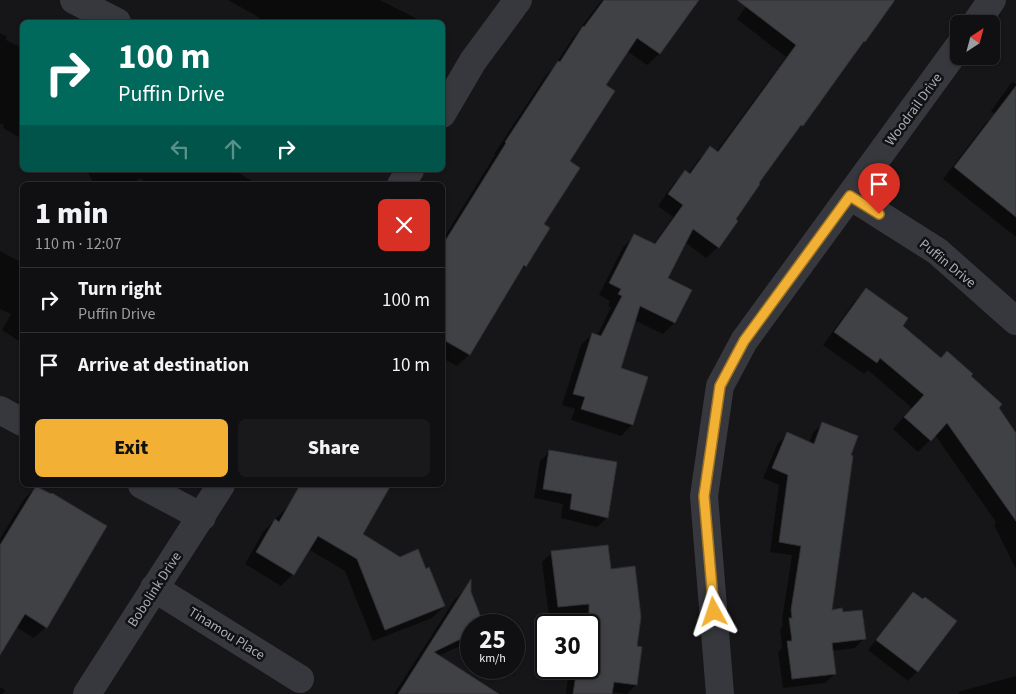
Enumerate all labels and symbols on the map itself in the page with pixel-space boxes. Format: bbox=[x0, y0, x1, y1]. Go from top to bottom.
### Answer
north arrow bbox=[950, 15, 1000, 65]
street label: Woodrail Drive bbox=[881, 69, 947, 150]
pin bbox=[858, 163, 900, 214]
street label: Puffin Drive bbox=[915, 235, 980, 293]
street label: Bobolink Drive bbox=[123, 548, 187, 631]
position arrow bbox=[687, 585, 739, 637]
street label: Tinamou Place bbox=[184, 602, 269, 665]
speed limit sign: 30 bbox=[535, 614, 600, 679]

